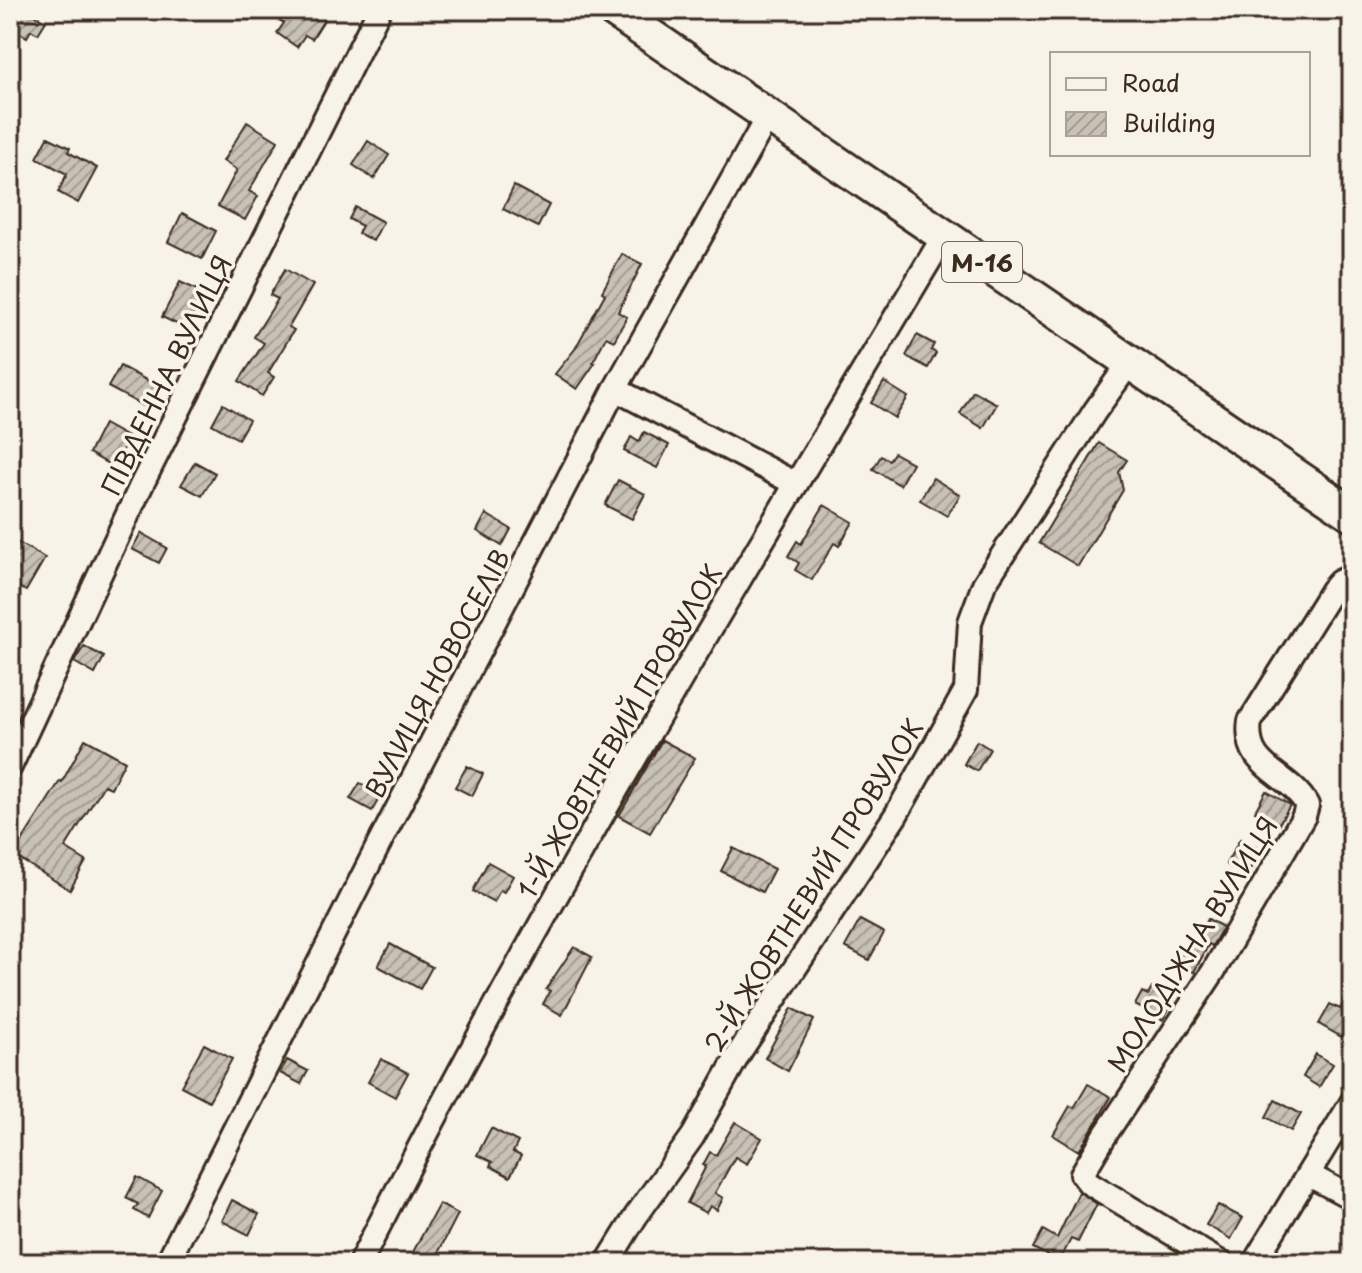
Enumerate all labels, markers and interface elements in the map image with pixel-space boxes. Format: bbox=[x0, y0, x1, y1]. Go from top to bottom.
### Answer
legend bbox=[1050, 52, 1310, 156]
text: Road bbox=[1122, 64, 1180, 100]
text: Building bbox=[1122, 104, 1216, 140]
road number: М-16 bbox=[942, 242, 1022, 282]
street label: ПІВДЕННА ВУЛИЦЯ bbox=[91, 248, 241, 502]
street label: ВУЛИЦЯ НОВОСЕЛІВ bbox=[355, 542, 519, 804]
street label: 1-Й ЖОВТНЕВИЙ ПРОВУЛОК bbox=[507, 557, 731, 905]
street label: 2-Й ЖОВТНЕВИЙ ПРОВУЛОК bbox=[694, 711, 932, 1059]
street label: МОЛОДІЖНА ВУЛИЦЯ bbox=[1097, 809, 1287, 1079]

